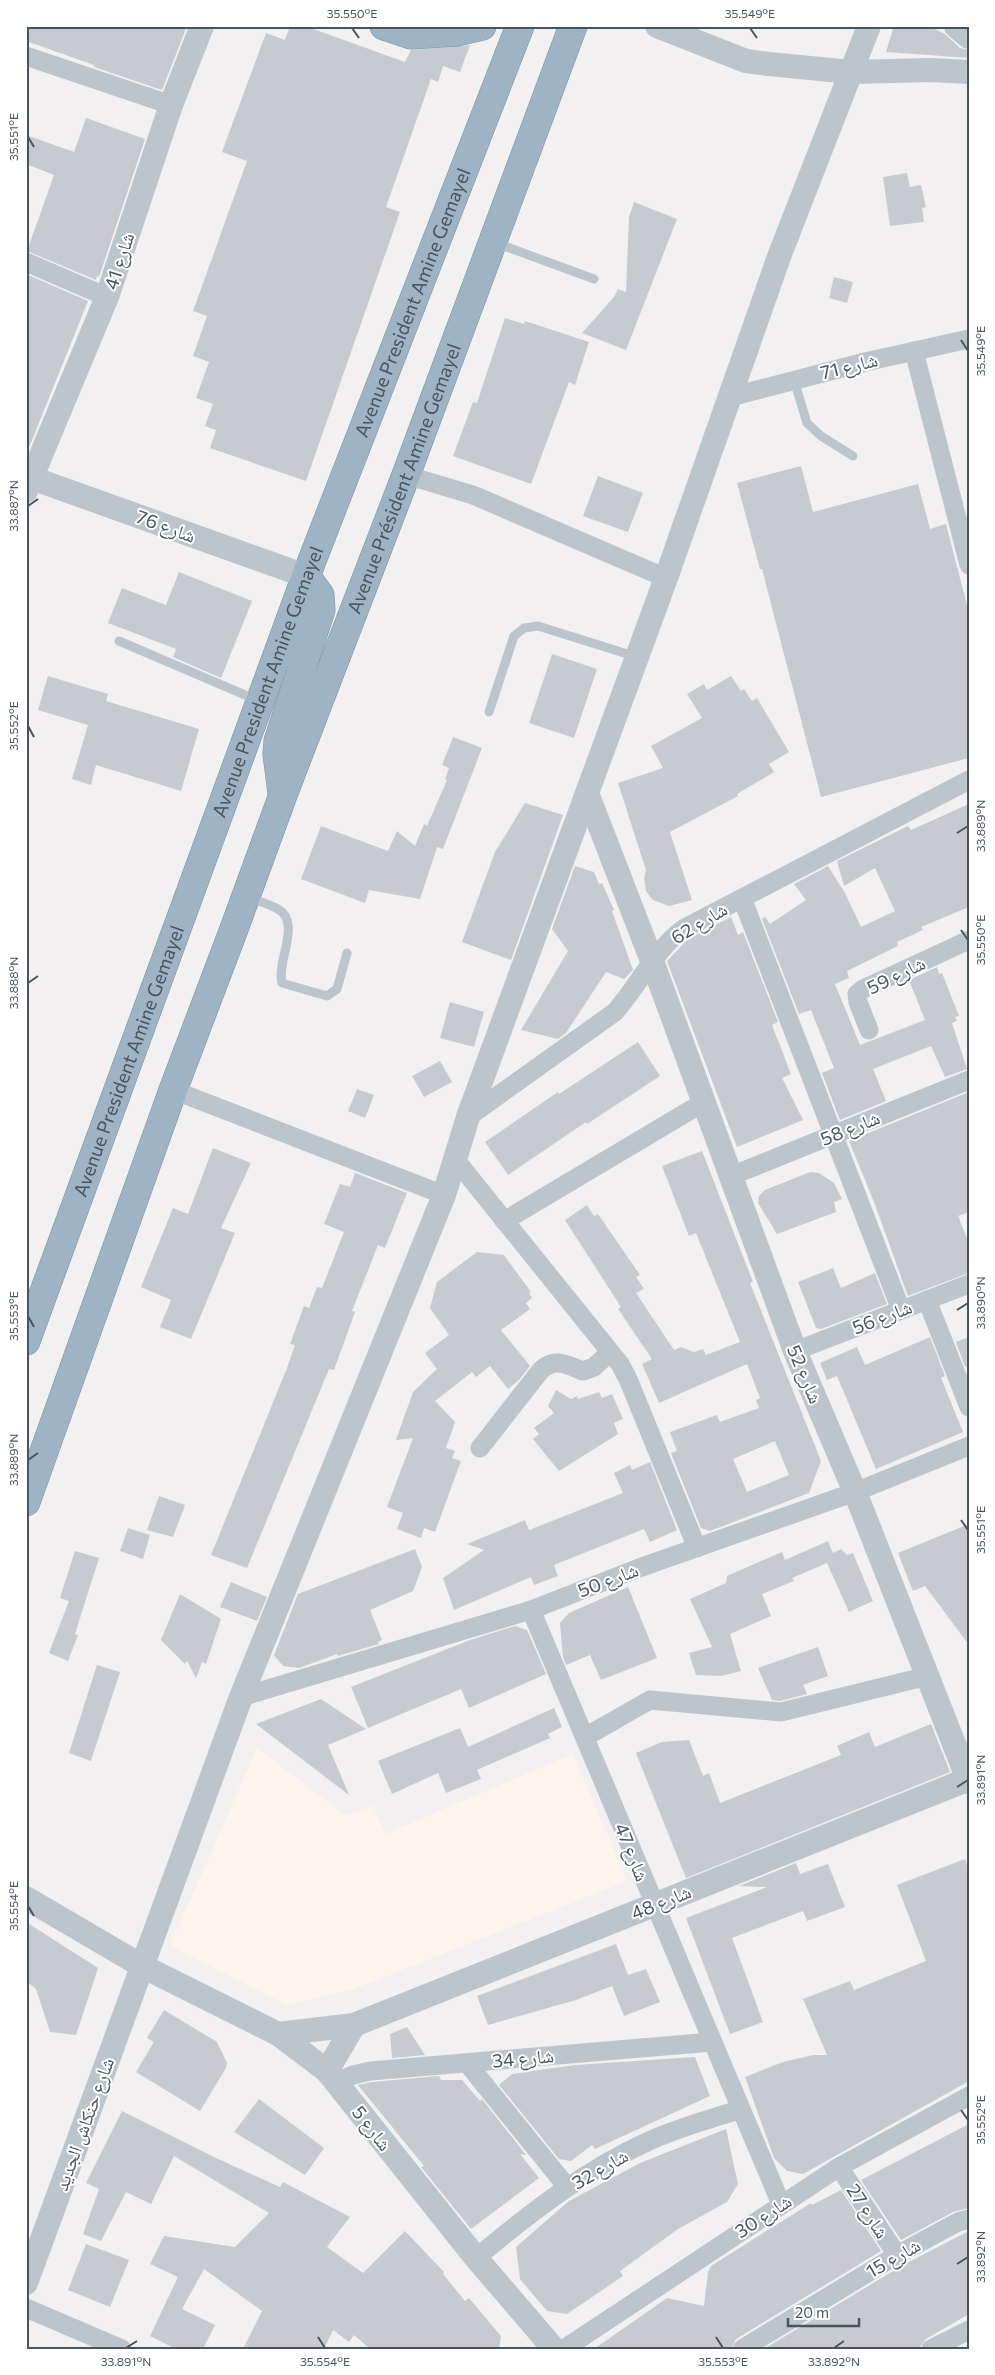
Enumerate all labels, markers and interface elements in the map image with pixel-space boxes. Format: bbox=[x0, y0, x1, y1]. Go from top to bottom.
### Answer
text: 35.550°E bbox=[327, 6, 377, 20]
text: 35.549°E bbox=[725, 6, 775, 20]
text: 35.551°E bbox=[6, 113, 20, 161]
street label: Avenue President Amine Gemayel bbox=[349, 165, 475, 440]
street label: شارع 41 bbox=[99, 229, 139, 293]
text: 35.549°E bbox=[973, 326, 987, 376]
street label: Avenue Président Amine Gemayel bbox=[342, 340, 465, 617]
street label: شارع 71 bbox=[818, 347, 880, 385]
text: 33.887°N bbox=[6, 480, 20, 532]
street label: شارع 76 bbox=[133, 504, 199, 548]
street label: Avenue President Amine Gemayel bbox=[207, 543, 327, 820]
text: 35.552°E bbox=[6, 701, 20, 751]
text: 33.889°N bbox=[973, 800, 987, 852]
street label: شارع 62 bbox=[666, 897, 732, 949]
text: 35.550°E bbox=[973, 915, 987, 965]
street label: Avenue President Amine Gemayel bbox=[68, 922, 188, 1200]
street label: شارع 59 bbox=[863, 951, 929, 999]
text: 33.888°N bbox=[6, 957, 20, 1009]
street label: شارع 58 bbox=[817, 1105, 883, 1151]
text: 33.890°N bbox=[973, 1276, 987, 1330]
text: 35.553°E bbox=[6, 1291, 20, 1341]
street label: شارع 56 bbox=[849, 1295, 915, 1339]
street label: شارع 52 bbox=[782, 1341, 828, 1407]
text: 33.889°N bbox=[6, 1434, 20, 1486]
text: 35.551°E bbox=[973, 1506, 987, 1554]
street label: شارع 50 bbox=[574, 1557, 642, 1603]
text: 33.891°N bbox=[973, 1755, 987, 1805]
street label: شارع 47 bbox=[609, 1819, 655, 1885]
street label: شارع 48 bbox=[627, 1879, 695, 1925]
text: 35.554°E bbox=[6, 1881, 20, 1931]
street label: شارع 34 bbox=[491, 2043, 555, 2073]
street label: شارع حنكاش الجديد bbox=[49, 2054, 119, 2194]
text: 35.552°E bbox=[973, 2095, 987, 2145]
street label: شارع 5 bbox=[347, 2101, 397, 2155]
street label: شارع 32 bbox=[568, 2143, 632, 2195]
street label: شارع 27 bbox=[842, 2179, 894, 2243]
street label: شارع 30 bbox=[730, 2189, 796, 2243]
text: 33.892°N bbox=[973, 2231, 987, 2283]
street label: شارع 15 bbox=[862, 2233, 924, 2283]
scale bar bbox=[788, 2295, 859, 2327]
text: 20 m bbox=[795, 2303, 829, 2321]
text: 33.891°N bbox=[101, 2354, 151, 2368]
text: 35.554°E bbox=[300, 2354, 350, 2368]
text: 35.553°E bbox=[698, 2354, 748, 2368]
text: 33.892°N bbox=[808, 2354, 860, 2368]

